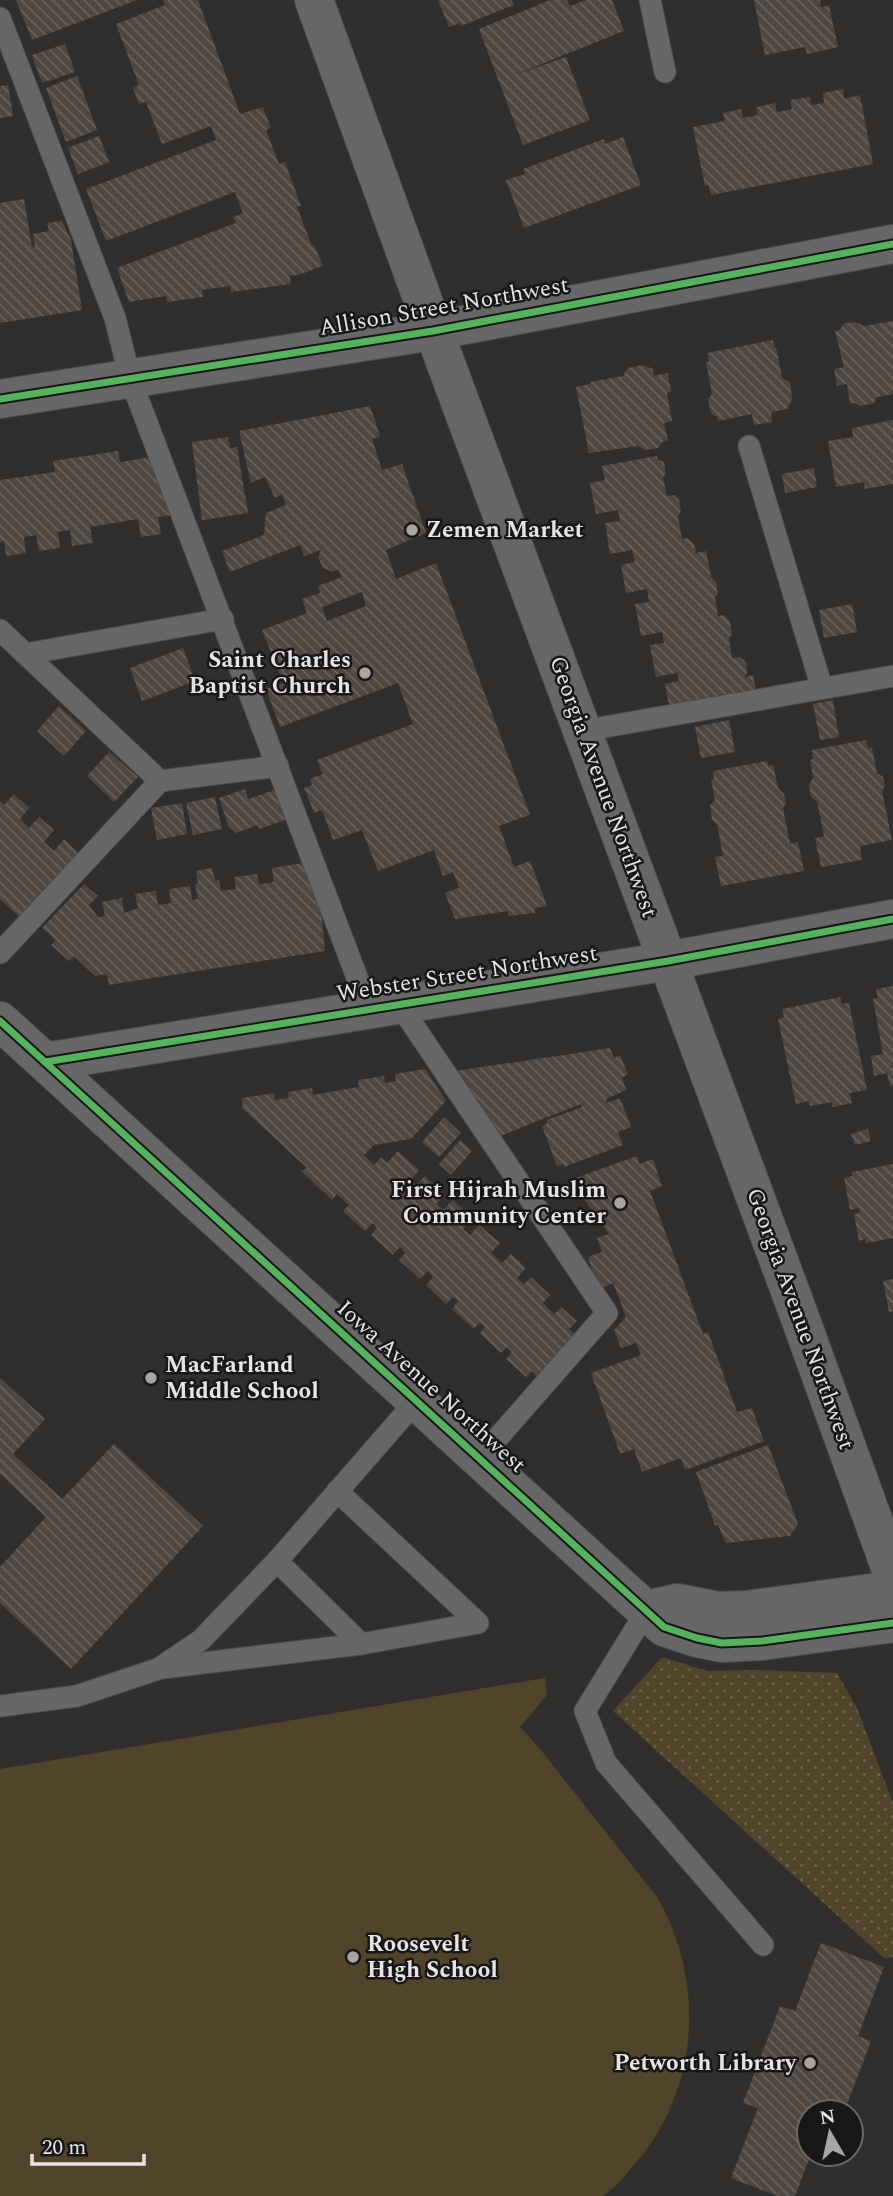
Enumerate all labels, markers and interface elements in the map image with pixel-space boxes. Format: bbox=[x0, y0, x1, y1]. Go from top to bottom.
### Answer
street label: Allison Street Northwest bbox=[316, 268, 572, 346]
place label: Zemen Market bbox=[426, 513, 584, 548]
marker: Zemen Market bbox=[404, 522, 420, 538]
place label: Saint Charles Baptist Church bbox=[189, 643, 351, 704]
street label: Georgia Avenue Northwest bbox=[539, 651, 667, 923]
marker: Saint Charles Baptist Church bbox=[357, 665, 373, 681]
street label: Webster Street Northwest bbox=[334, 936, 600, 1012]
place label: First Hijrah Muslim Community Center bbox=[391, 1173, 606, 1234]
street label: Georgia Avenue Northwest bbox=[736, 1183, 864, 1455]
marker: First Hijrah Muslim Community Center bbox=[612, 1195, 628, 1211]
street label: Iowa Avenue Northwest bbox=[328, 1292, 534, 1482]
place label: MacFarland Middle School bbox=[165, 1348, 319, 1409]
marker: MacFarland Middle School bbox=[143, 1370, 159, 1386]
place label: Roosevelt High School bbox=[367, 1927, 498, 1988]
marker: Roosevelt High School bbox=[345, 1949, 361, 1965]
place label: Petworth Library bbox=[614, 2046, 797, 2081]
marker: Petworth Library bbox=[802, 2055, 818, 2071]
north arrow bbox=[795, 2098, 865, 2168]
text: N bbox=[818, 2102, 838, 2133]
scale bar bbox=[32, 2122, 144, 2166]
text: 20 m bbox=[42, 2132, 86, 2164]

